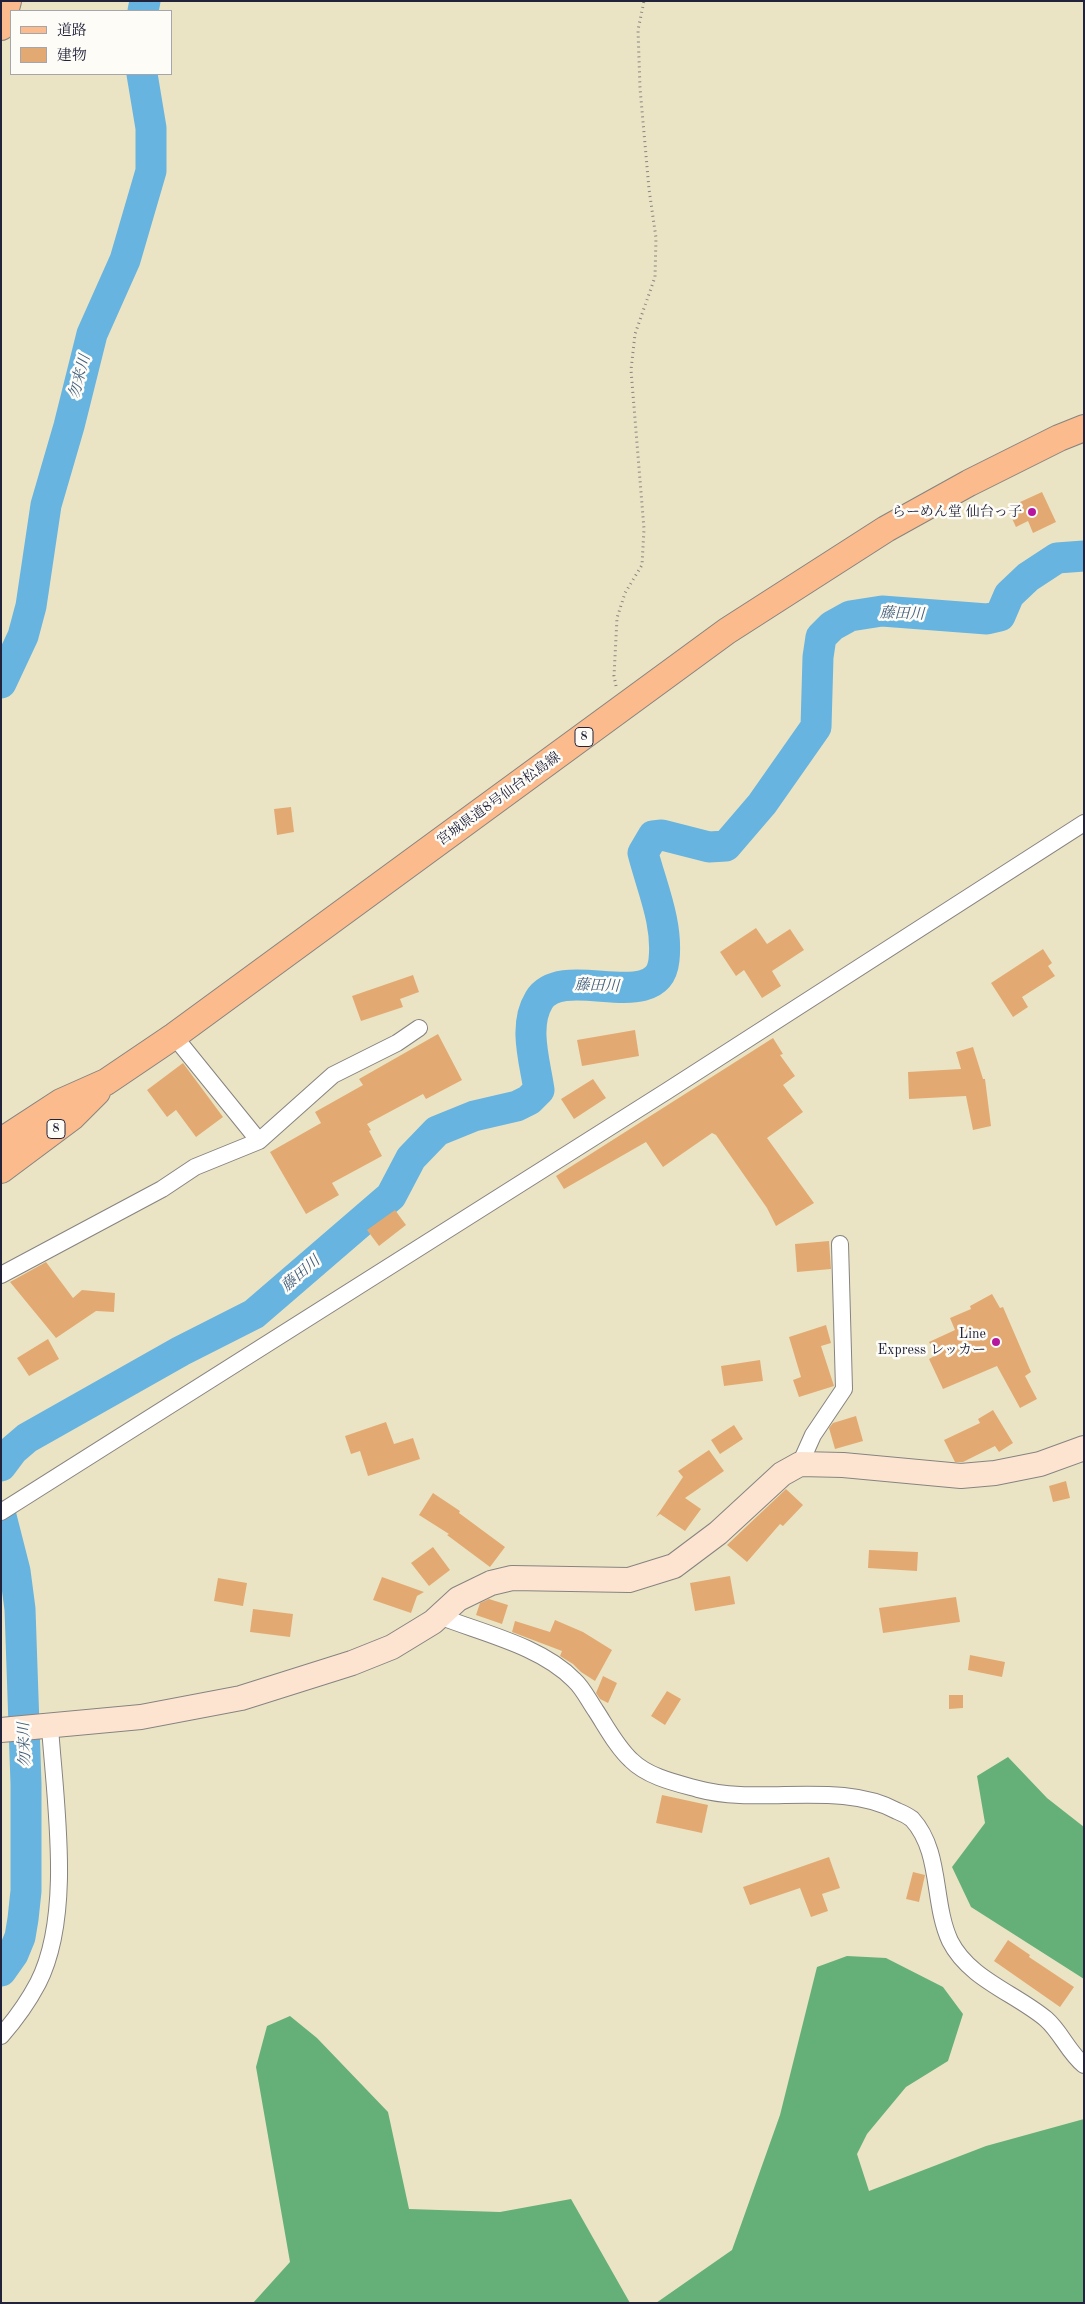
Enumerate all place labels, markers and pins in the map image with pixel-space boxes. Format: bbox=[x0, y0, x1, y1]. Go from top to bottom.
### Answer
place label: らーめん堂 仙台っ子 bbox=[892, 504, 1022, 520]
marker: らーめん堂 仙台っ子 bbox=[1026, 506, 1038, 518]
place label: Line Express レッカー bbox=[878, 1326, 986, 1358]
marker: Line Express レッカー bbox=[990, 1336, 1002, 1348]

